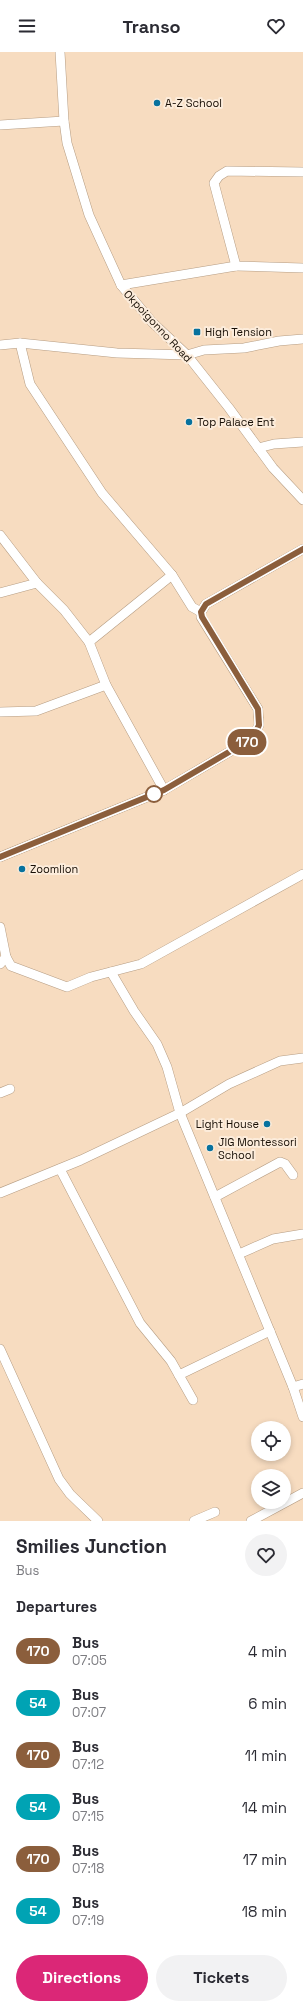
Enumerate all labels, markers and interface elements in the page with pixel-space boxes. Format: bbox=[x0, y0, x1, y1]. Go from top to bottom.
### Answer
icon: menu bbox=[16, 15, 38, 37]
text: Transo bbox=[122, 15, 181, 38]
icon: heart bbox=[265, 15, 287, 37]
place label: A-Z School bbox=[165, 96, 222, 110]
marker: A-Z School bbox=[152, 98, 162, 108]
street label: Okpoigonno Road bbox=[121, 287, 195, 365]
place label: High Tension bbox=[205, 325, 272, 339]
marker: High Tension bbox=[192, 327, 202, 337]
place label: Top Palace Ent bbox=[197, 415, 275, 429]
marker: Top Palace Ent bbox=[184, 417, 194, 427]
line badge: 170 bbox=[224, 729, 270, 755]
text: 170 bbox=[235, 733, 259, 751]
unlabelled marker bbox=[145, 785, 163, 803]
place label: Zoomlion bbox=[30, 862, 78, 876]
marker: Zoomlion bbox=[17, 864, 27, 874]
place label: Light House bbox=[196, 1117, 259, 1131]
marker: Light House bbox=[262, 1119, 272, 1129]
place label: JIG Montessori School bbox=[218, 1135, 297, 1162]
marker: JIG Montessori School bbox=[205, 1143, 215, 1153]
map controls bbox=[251, 1421, 291, 1509]
button: locate bbox=[251, 1421, 291, 1461]
button: layers bbox=[251, 1469, 291, 1509]
text: Smilies Junction bbox=[16, 1534, 167, 1559]
button: heart bbox=[245, 1534, 287, 1576]
text: Bus bbox=[16, 1562, 39, 1579]
text: Departures bbox=[16, 1597, 97, 1616]
text: Bus bbox=[72, 1633, 99, 1652]
text: 170 bbox=[26, 1642, 50, 1660]
text: 4 min bbox=[248, 1642, 287, 1661]
text: 07:05 bbox=[72, 1652, 107, 1669]
text: Bus bbox=[72, 1685, 99, 1704]
text: 54 bbox=[29, 1694, 47, 1712]
text: 6 min bbox=[248, 1694, 287, 1713]
text: 07:07 bbox=[72, 1704, 106, 1721]
text: Bus bbox=[72, 1737, 99, 1756]
text: 170 bbox=[26, 1746, 50, 1764]
text: 11 min bbox=[245, 1746, 287, 1765]
text: 07:12 bbox=[72, 1756, 104, 1773]
text: Bus bbox=[72, 1789, 99, 1808]
text: 54 bbox=[29, 1798, 47, 1816]
text: 14 min bbox=[242, 1798, 287, 1817]
text: 07:15 bbox=[72, 1808, 104, 1825]
text: Bus bbox=[72, 1841, 99, 1860]
text: 170 bbox=[26, 1850, 50, 1868]
text: 17 min bbox=[243, 1850, 287, 1869]
text: 07:18 bbox=[72, 1860, 104, 1877]
text: Bus bbox=[72, 1893, 99, 1912]
text: 54 bbox=[29, 1902, 47, 1920]
text: 18 min bbox=[242, 1902, 287, 1921]
text: 07:19 bbox=[72, 1912, 104, 1929]
button: Directions bbox=[16, 1955, 148, 2001]
button: Tickets bbox=[156, 1955, 287, 2001]

